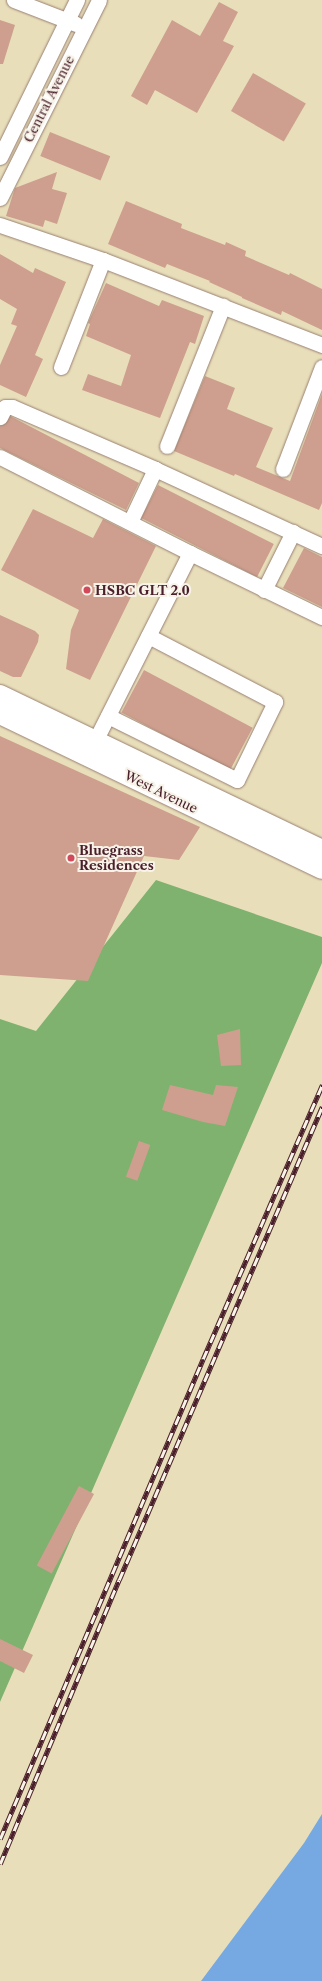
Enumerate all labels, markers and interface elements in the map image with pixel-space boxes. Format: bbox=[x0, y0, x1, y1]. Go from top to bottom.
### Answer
street label: Central Avenue bbox=[20, 53, 78, 145]
place label: HSBC GLT 2.0 bbox=[95, 582, 190, 598]
marker: HSBC GLT 2.0 bbox=[82, 585, 92, 595]
street label: West Avenue bbox=[122, 767, 200, 817]
place label: Bluegrass Residences bbox=[79, 843, 154, 874]
marker: Bluegrass Residences bbox=[66, 853, 76, 863]

